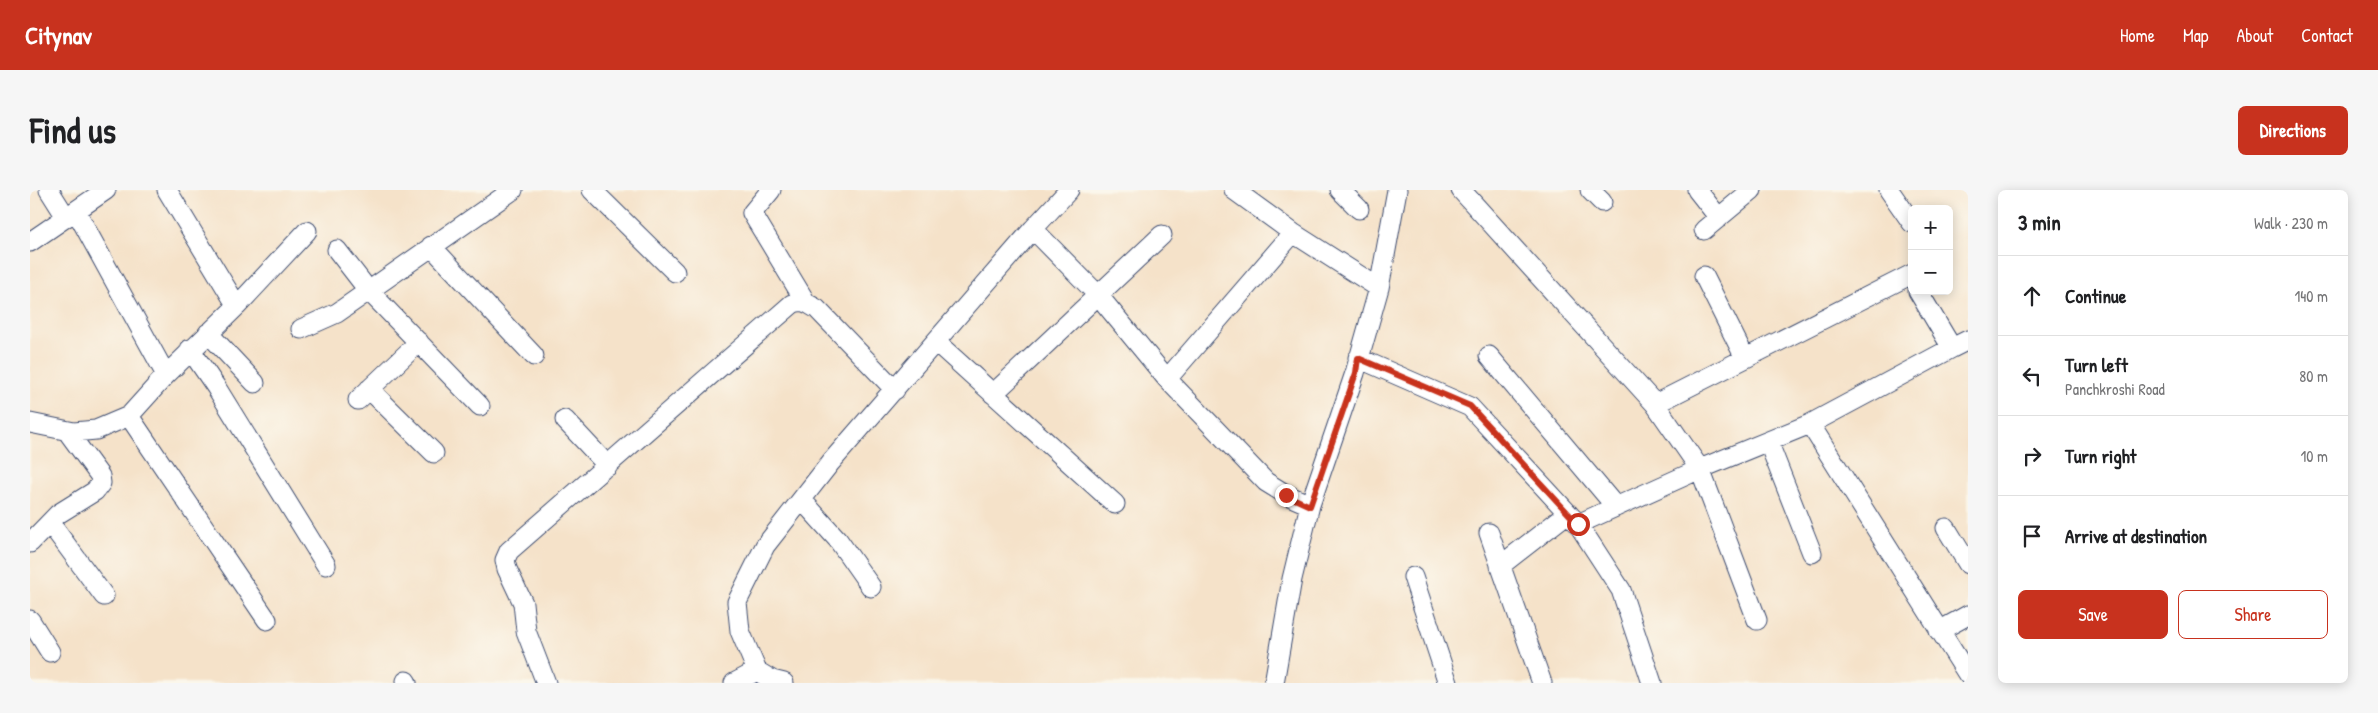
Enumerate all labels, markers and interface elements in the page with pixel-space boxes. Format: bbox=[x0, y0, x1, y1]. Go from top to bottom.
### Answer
text: Citynav bbox=[25, 19, 92, 51]
text: Home bbox=[2120, 23, 2155, 48]
text: Map bbox=[2183, 23, 2208, 48]
text: About bbox=[2236, 23, 2273, 48]
text: Contact bbox=[2301, 23, 2353, 48]
button: Directions bbox=[2238, 106, 2348, 155]
text: Find us bbox=[30, 107, 116, 154]
map controls bbox=[1908, 205, 1953, 295]
button: + bbox=[1908, 205, 1953, 250]
text: 3 min bbox=[2018, 208, 2061, 237]
text: Walk · 230 m bbox=[2254, 212, 2328, 234]
button: − bbox=[1908, 250, 1953, 295]
icon: ahead bbox=[2018, 282, 2046, 310]
text: Continue bbox=[2065, 283, 2126, 309]
text: 140 m bbox=[2294, 285, 2328, 307]
text: Turn left bbox=[2065, 352, 2128, 378]
icon: left bbox=[2018, 362, 2046, 390]
text: 80 m bbox=[2299, 365, 2328, 387]
text: Panchkroshi Road bbox=[2065, 378, 2165, 400]
icon: right bbox=[2018, 442, 2046, 470]
text: Turn right bbox=[2065, 443, 2136, 469]
text: 10 m bbox=[2300, 445, 2328, 467]
route end bbox=[1275, 484, 1298, 507]
route start bbox=[1567, 513, 1590, 536]
icon: arrive bbox=[2018, 522, 2046, 550]
text: Arrive at destination bbox=[2065, 523, 2207, 549]
button: Save bbox=[2018, 590, 2168, 639]
button: Share bbox=[2178, 590, 2328, 639]

